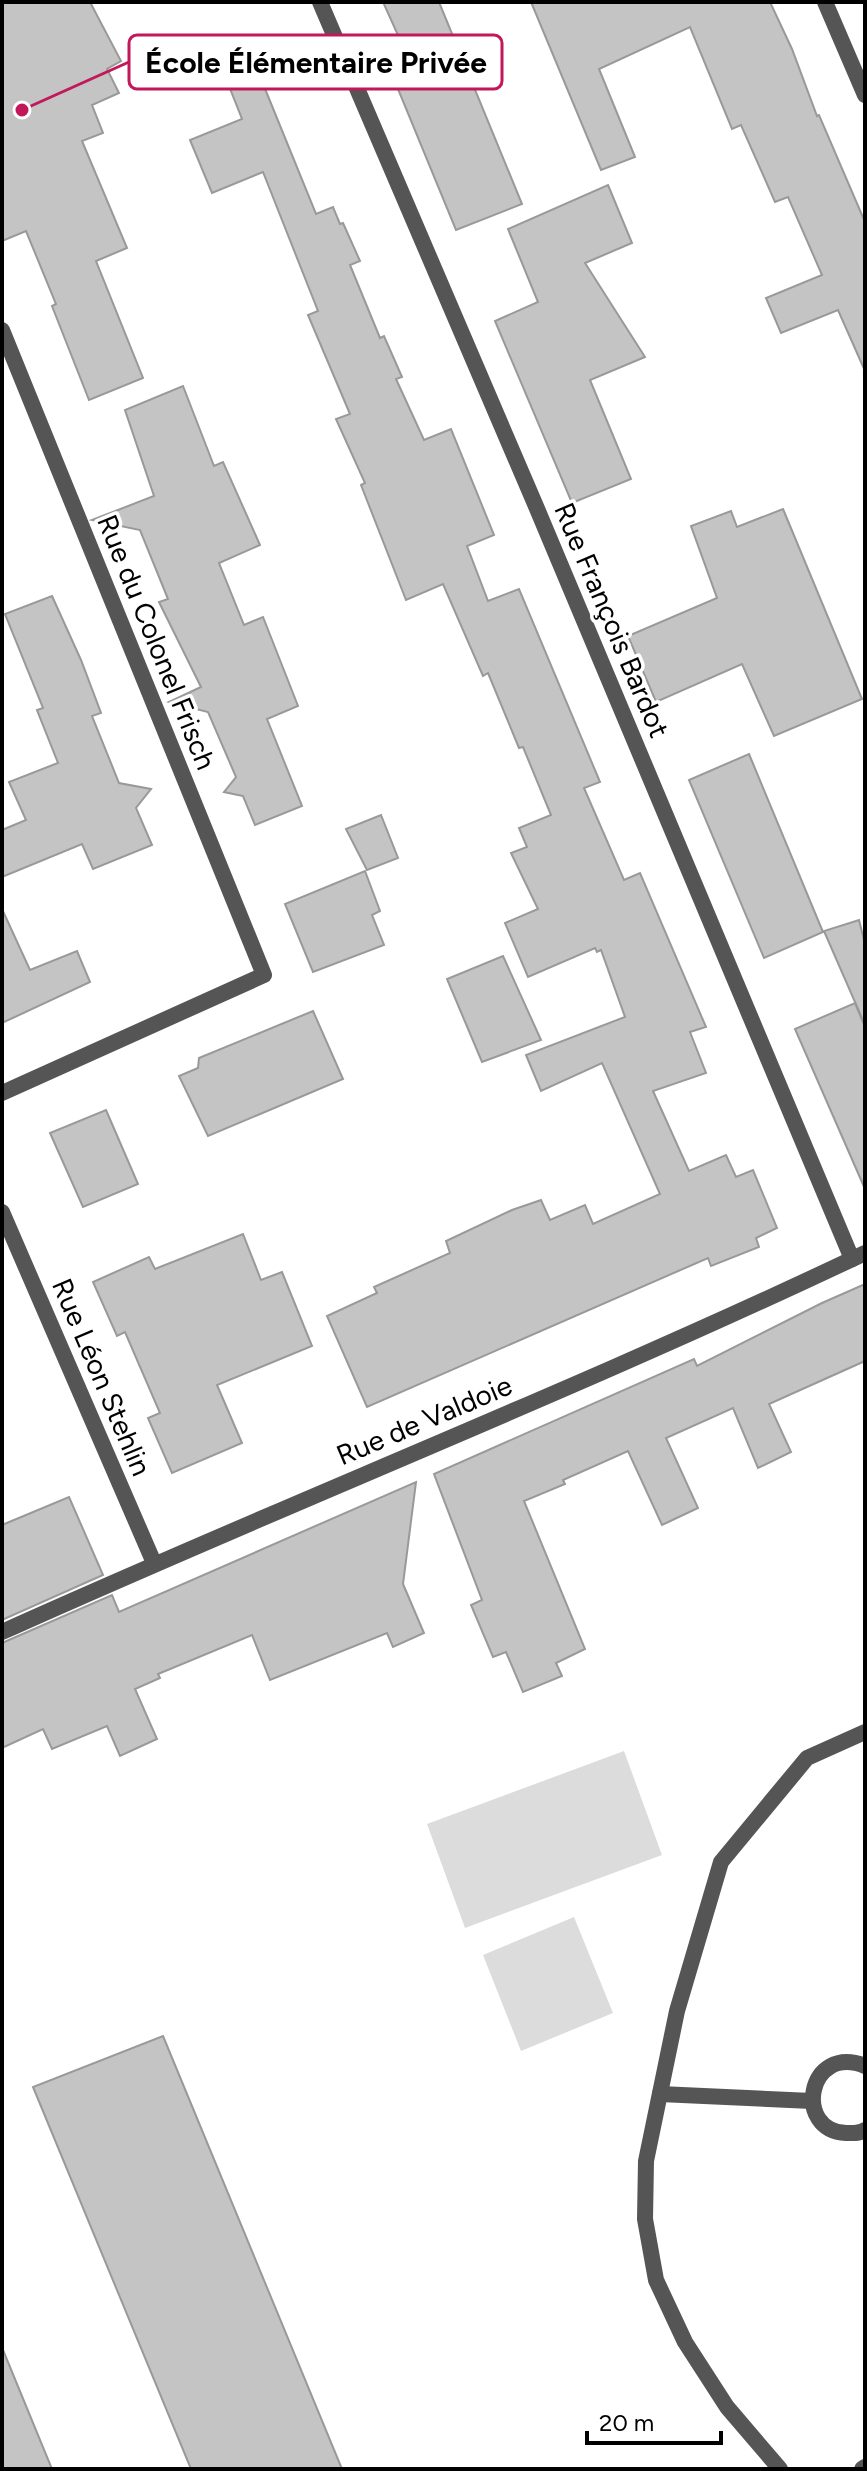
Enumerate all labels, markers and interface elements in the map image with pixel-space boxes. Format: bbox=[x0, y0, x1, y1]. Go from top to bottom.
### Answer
callout: École Élémentaire Privée bbox=[129, 35, 502, 89]
text: École Élémentaire Privée bbox=[145, 44, 487, 81]
street label: Rue François Bardot bbox=[547, 498, 677, 742]
street label: Rue du Colonel Frisch bbox=[90, 510, 224, 774]
street label: Rue Léon Stehlin bbox=[45, 1273, 159, 1481]
street label: Rue de Valdoie bbox=[331, 1368, 517, 1472]
scale bar bbox=[587, 2395, 721, 2445]
text: 20 m bbox=[599, 2408, 654, 2437]

